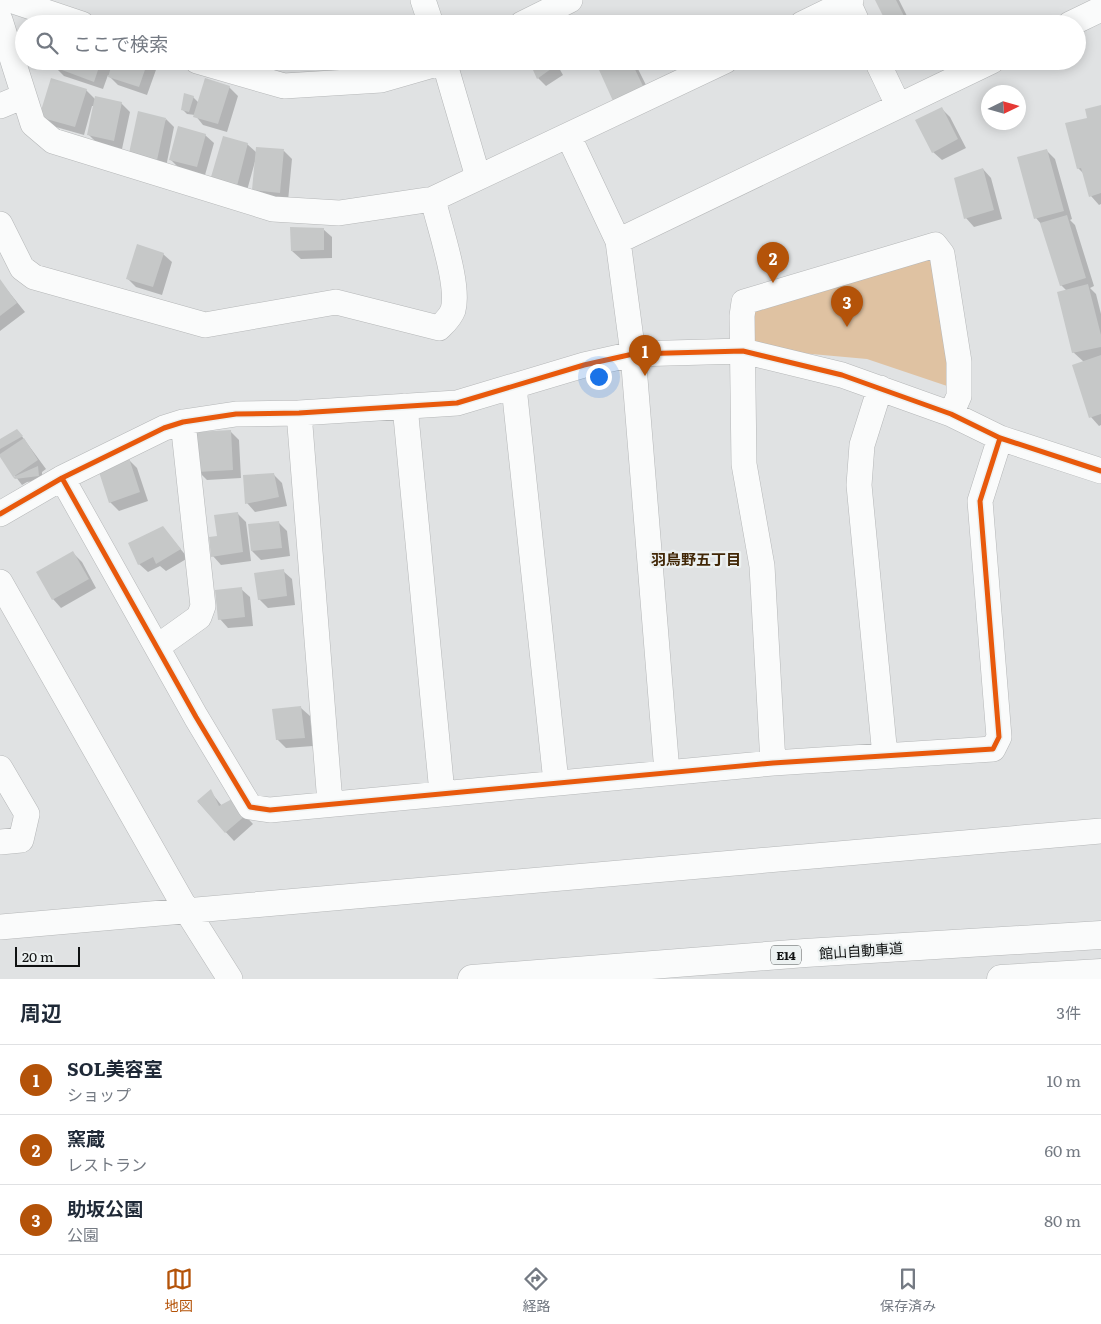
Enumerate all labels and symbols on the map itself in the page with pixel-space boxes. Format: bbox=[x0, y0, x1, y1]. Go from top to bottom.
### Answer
north arrow bbox=[981, 85, 1026, 130]
pin: 2 bbox=[757, 242, 789, 283]
pin: 3 bbox=[831, 286, 863, 327]
pin: 1 bbox=[629, 335, 661, 376]
your location bbox=[586, 364, 612, 390]
district label: 羽鳥野五丁目 bbox=[651, 547, 741, 570]
street label: 館山自動車道 bbox=[818, 937, 904, 963]
scale bar bbox=[15, 944, 80, 967]
road number: E14 bbox=[771, 946, 801, 964]

